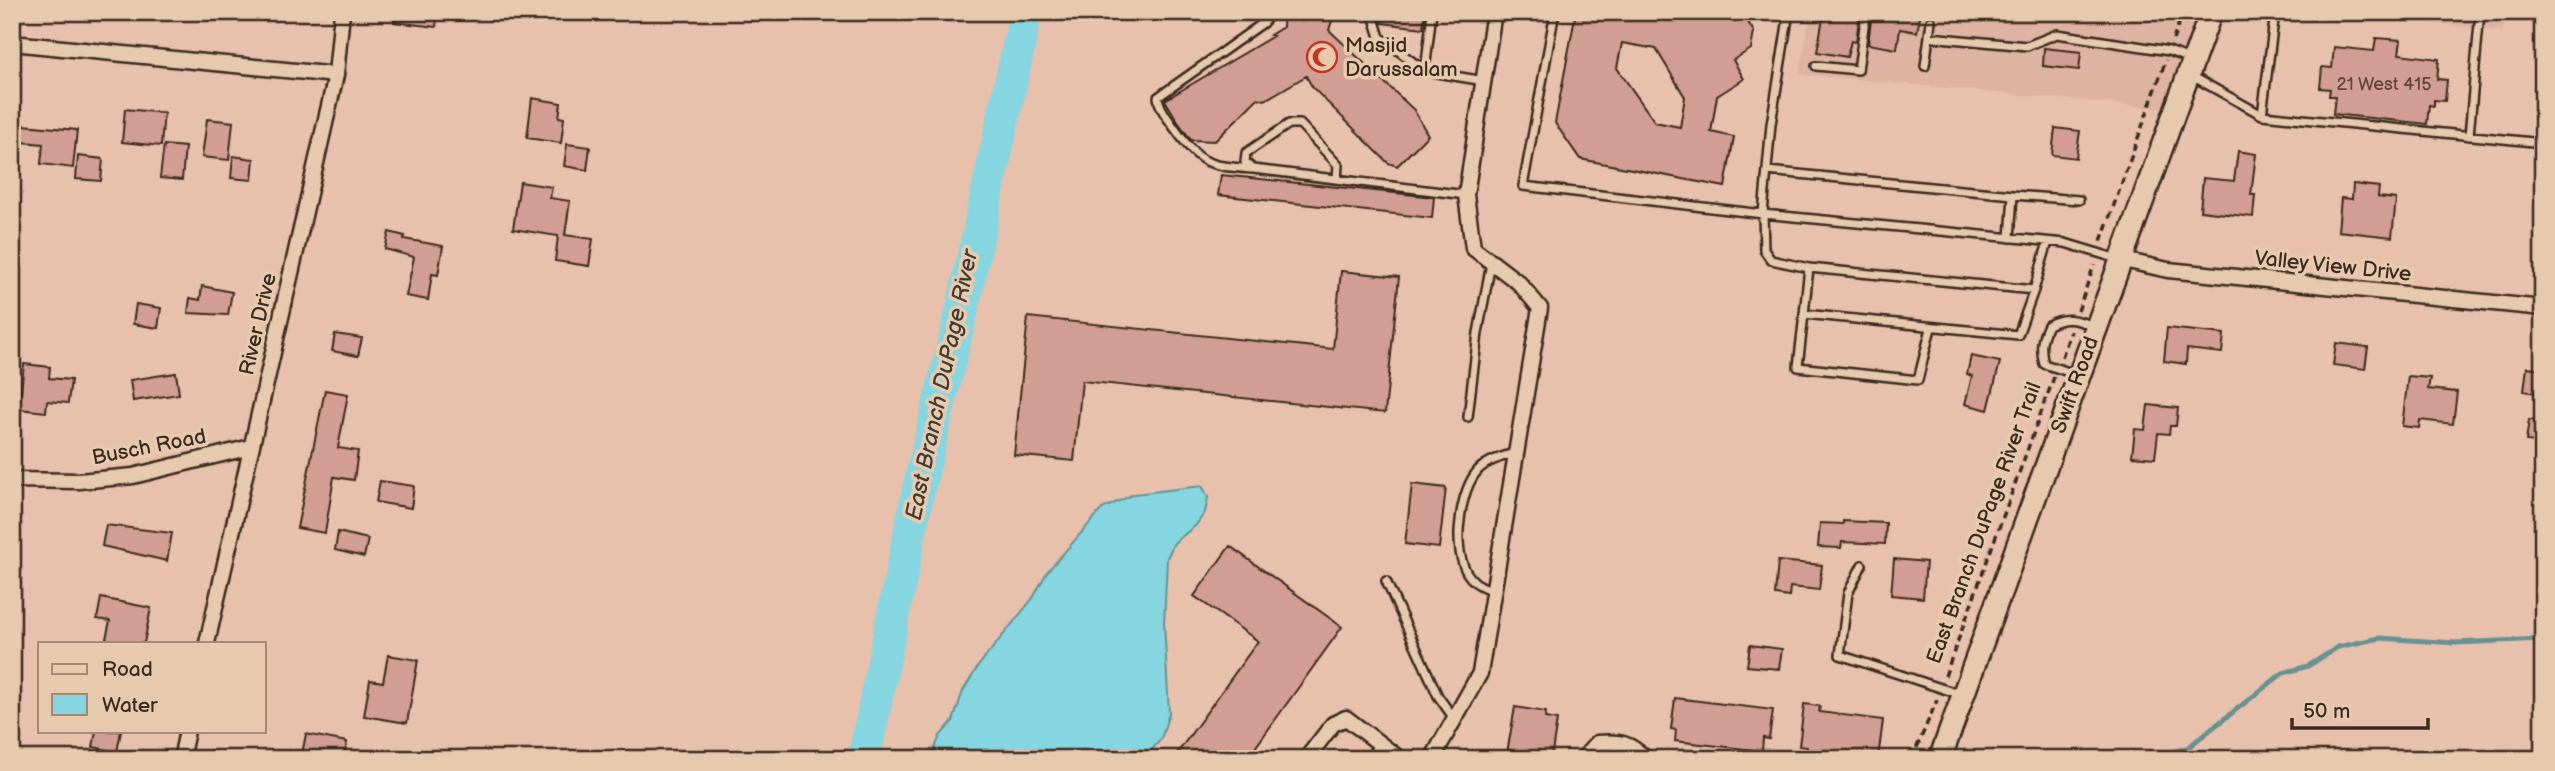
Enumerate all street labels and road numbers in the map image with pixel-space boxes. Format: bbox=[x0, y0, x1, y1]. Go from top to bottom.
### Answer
street label: Valley View Drive bbox=[2253, 245, 2413, 287]
street label: River Drive bbox=[234, 270, 282, 378]
street label: Swift Road bbox=[2046, 333, 2104, 437]
street label: East Branch DuPage River Trail bbox=[1921, 379, 2047, 667]
street label: Busch Road bbox=[90, 424, 208, 470]

